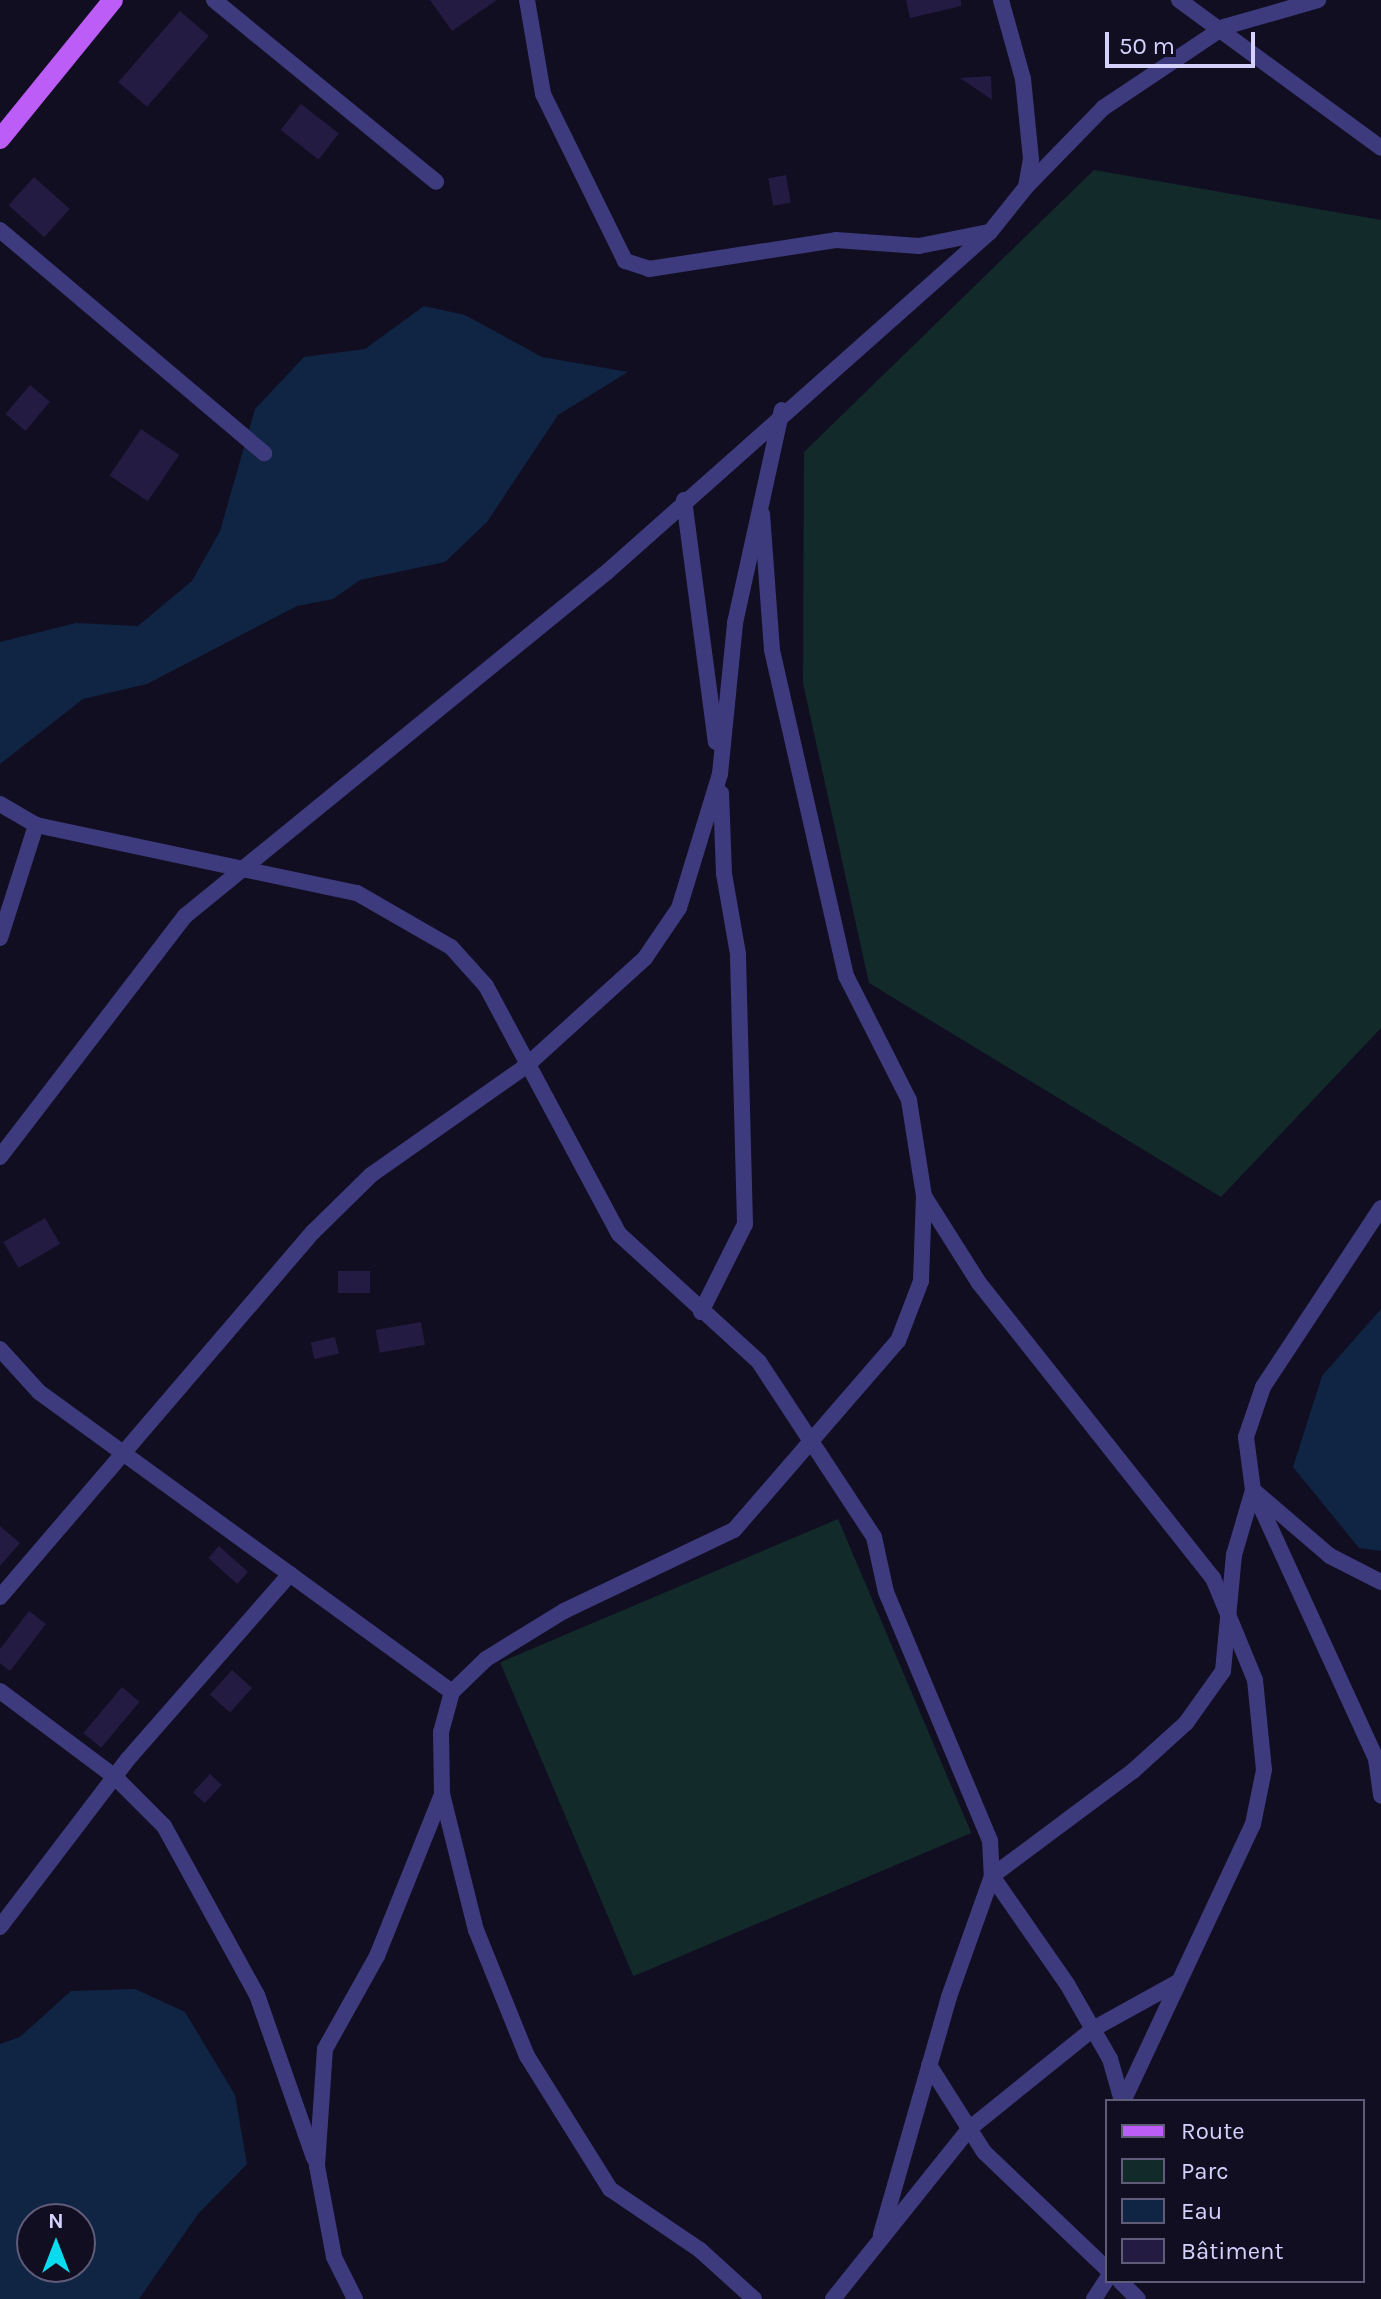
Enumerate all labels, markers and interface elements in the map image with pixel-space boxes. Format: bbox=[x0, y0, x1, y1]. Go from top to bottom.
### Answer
scale bar bbox=[1109, 16, 1259, 66]
text: 50 m bbox=[1119, 32, 1175, 60]
legend bbox=[1105, 2099, 1365, 2283]
text: Route bbox=[1181, 2117, 1245, 2145]
text: Parc bbox=[1181, 2157, 1229, 2185]
text: Eau bbox=[1181, 2197, 1222, 2225]
north arrow bbox=[16, 2203, 96, 2283]
text: N bbox=[48, 2208, 64, 2234]
text: Bâtiment bbox=[1181, 2237, 1284, 2265]

